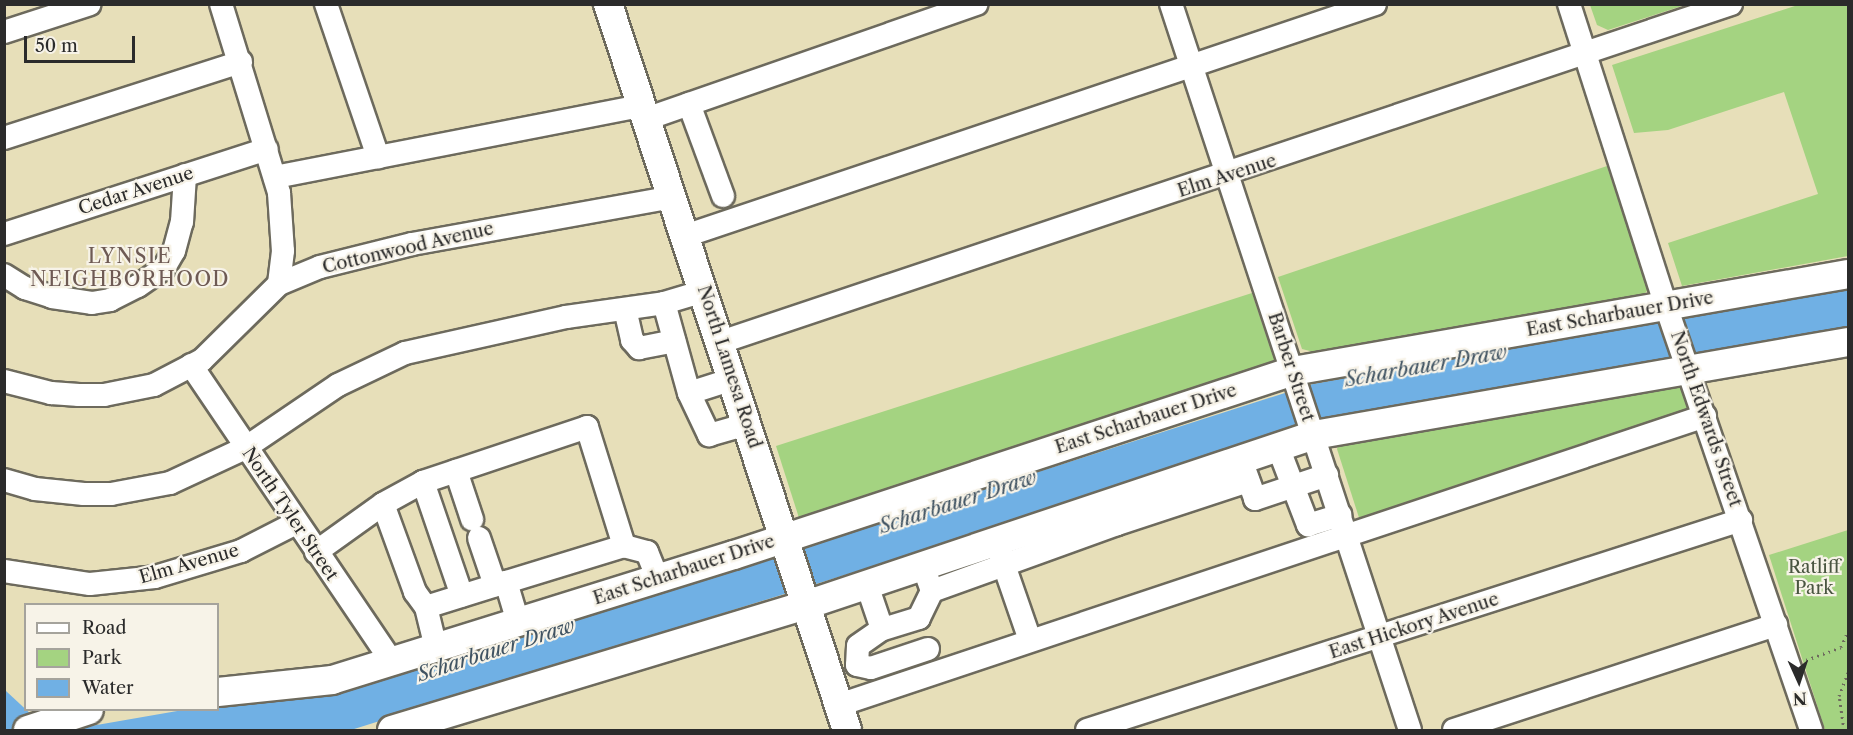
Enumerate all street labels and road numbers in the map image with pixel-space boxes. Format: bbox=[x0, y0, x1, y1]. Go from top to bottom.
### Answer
street label: Elm Avenue bbox=[1175, 150, 1279, 202]
street label: Cedar Avenue bbox=[75, 162, 197, 220]
street label: Cottonwood Avenue bbox=[320, 218, 496, 278]
street label: North Lamesa Road bbox=[692, 283, 766, 451]
street label: East Scharbauer Drive bbox=[1525, 287, 1715, 341]
street label: Barber Street bbox=[1263, 309, 1319, 425]
street label: North Edwards Street bbox=[1666, 328, 1746, 510]
street label: East Scharbauer Drive bbox=[1052, 379, 1240, 459]
street label: North Tyler Street bbox=[237, 443, 343, 585]
street label: East Scharbauer Drive bbox=[590, 530, 778, 610]
street label: Elm Avenue bbox=[136, 539, 242, 589]
street label: East Hickory Avenue bbox=[1326, 588, 1502, 664]

